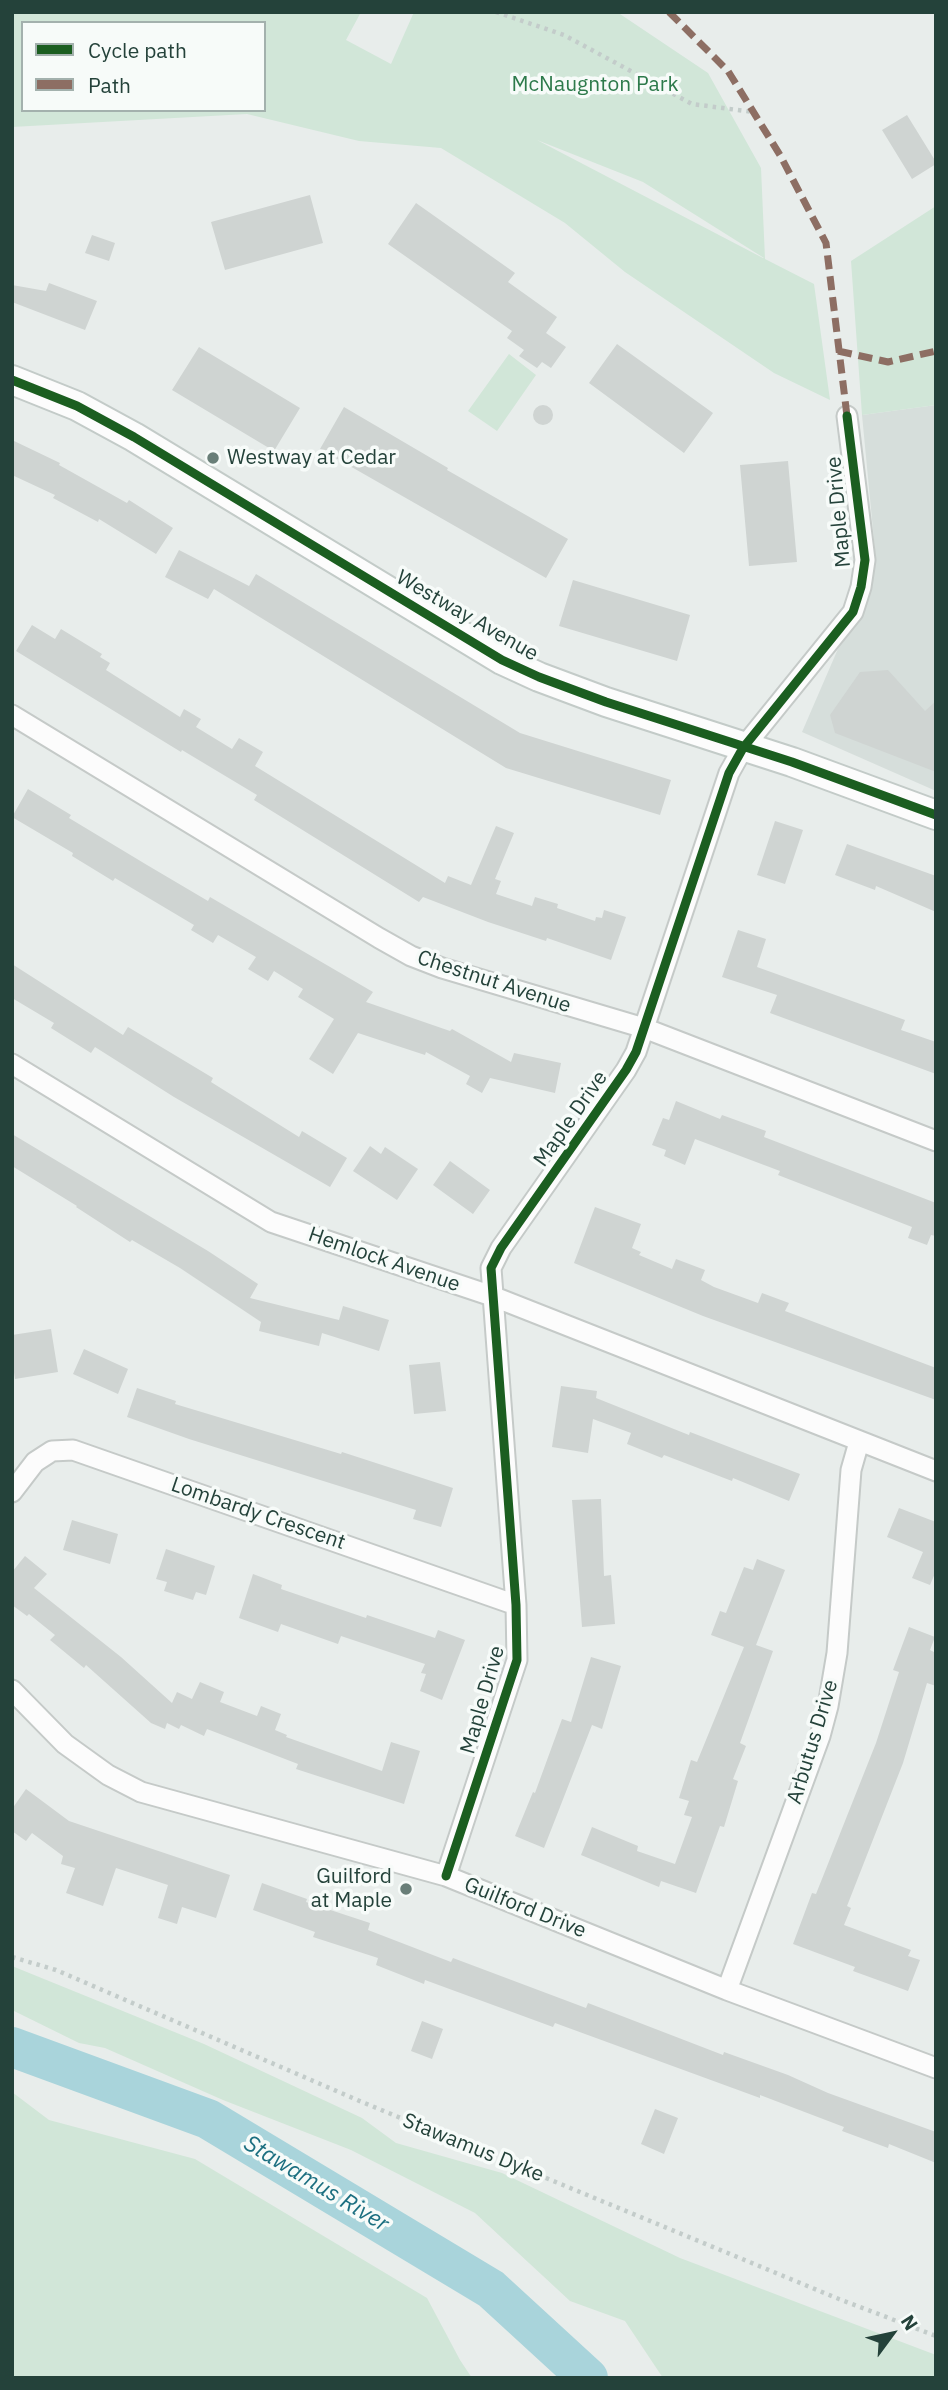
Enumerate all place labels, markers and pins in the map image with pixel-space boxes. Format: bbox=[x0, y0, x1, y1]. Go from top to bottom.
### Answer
place label: Westway at Cedar bbox=[227, 445, 396, 471]
marker: Westway at Cedar bbox=[205, 450, 221, 466]
place label: Guilford at Maple bbox=[311, 1864, 392, 1914]
marker: Guilford at Maple bbox=[398, 1881, 414, 1897]

